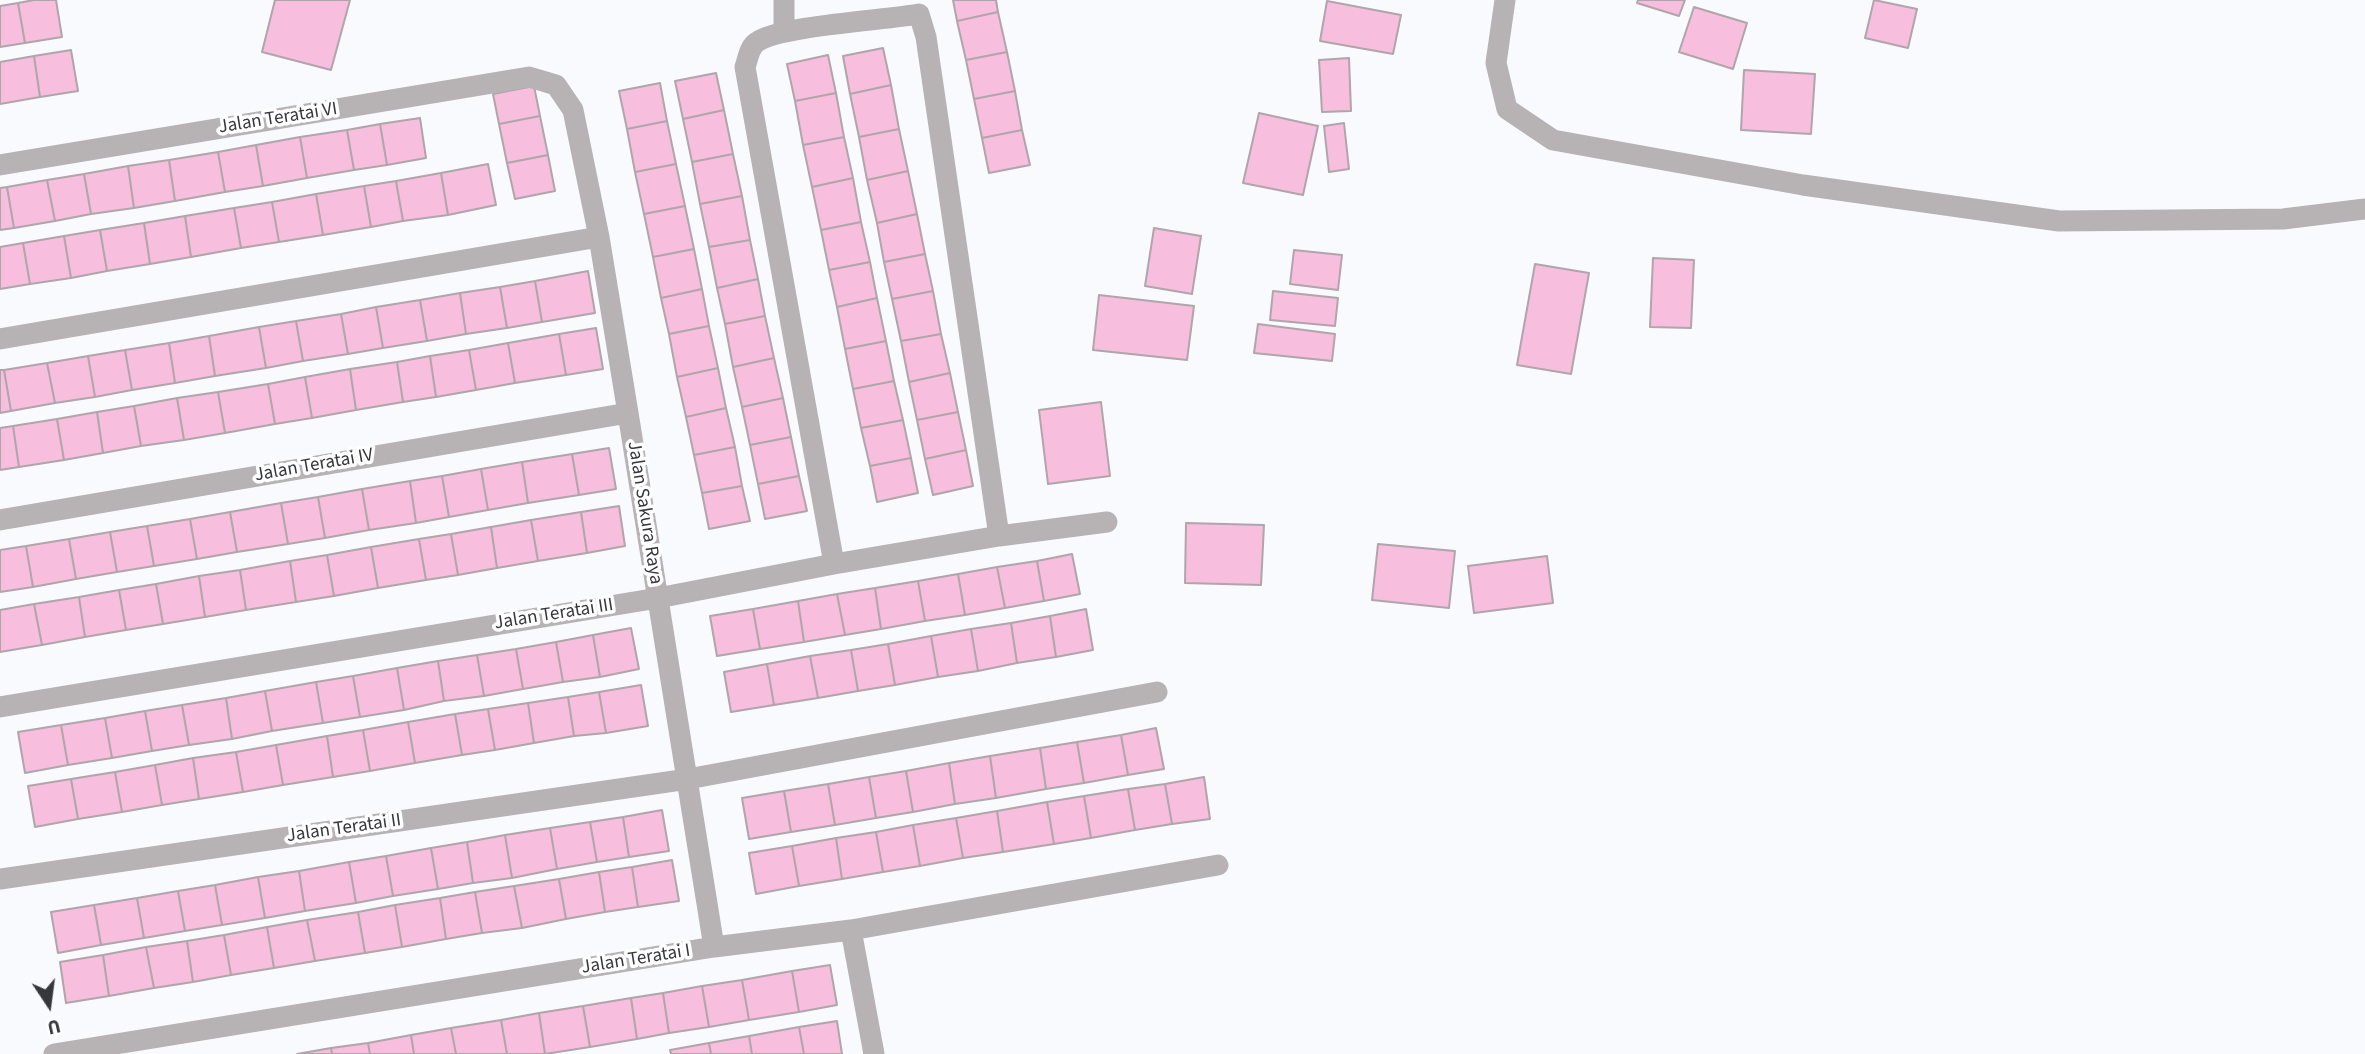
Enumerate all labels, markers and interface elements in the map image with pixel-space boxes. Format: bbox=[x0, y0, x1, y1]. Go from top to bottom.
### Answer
street label: Jalan Teratai VI bbox=[217, 98, 339, 140]
street label: Jalan Sakura Raya bbox=[621, 440, 667, 586]
street label: Jalan Teratai IV bbox=[253, 444, 375, 488]
street label: Jalan Teratai III bbox=[493, 594, 615, 636]
street label: Jalan Teratai II bbox=[285, 810, 403, 848]
street label: Jalan Teratai I bbox=[580, 940, 692, 980]
north arrow bbox=[14, 970, 84, 1040]
text: U bbox=[45, 1011, 63, 1041]

